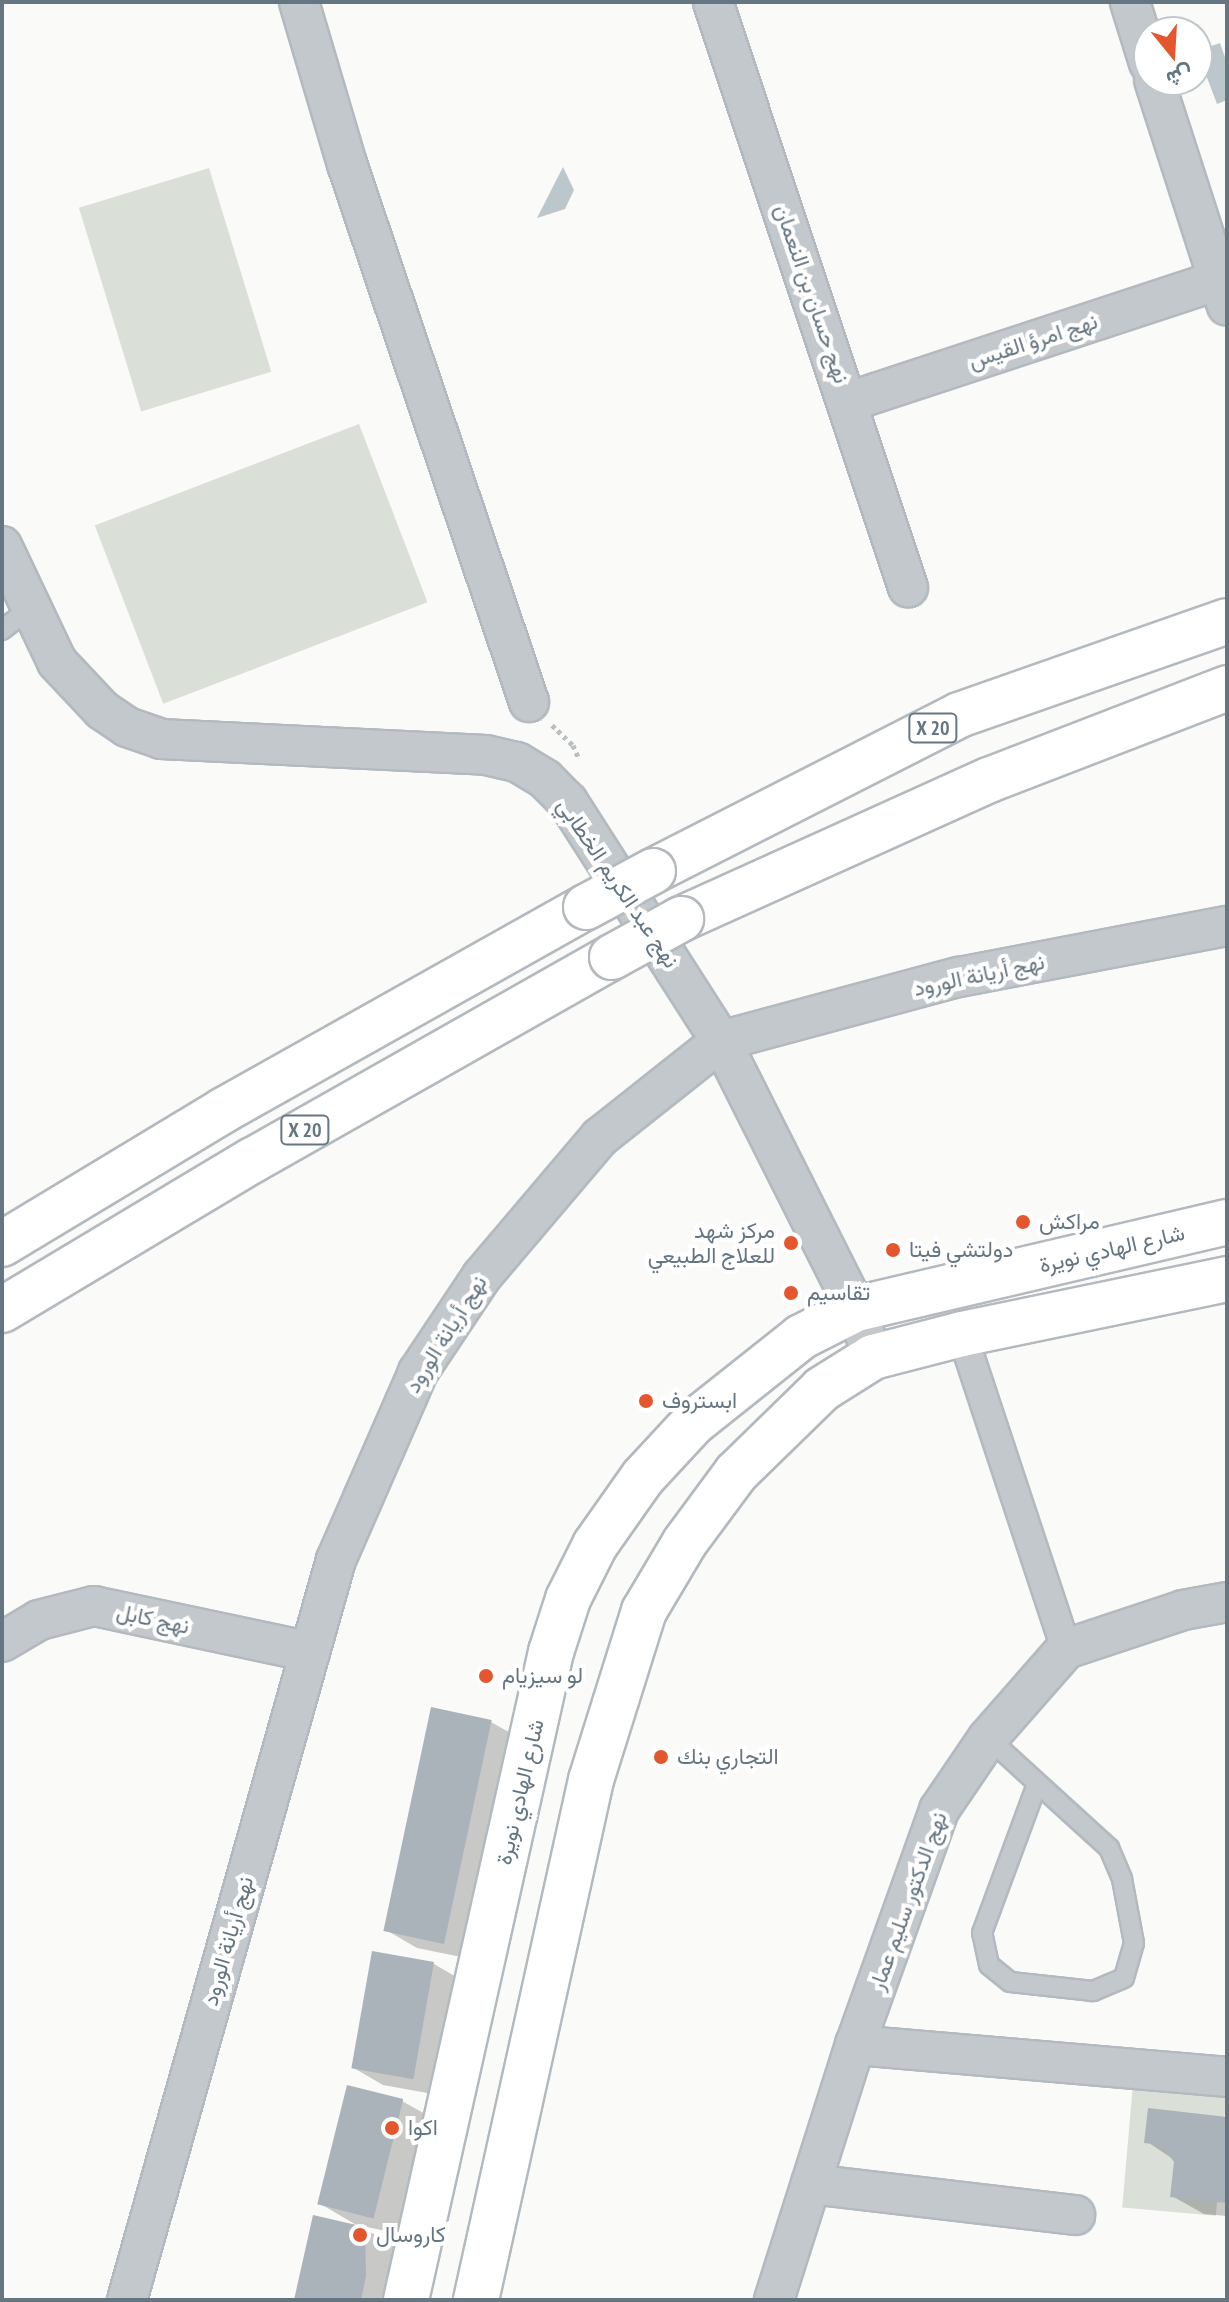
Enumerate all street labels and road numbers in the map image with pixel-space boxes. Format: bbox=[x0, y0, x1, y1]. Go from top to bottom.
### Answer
street label: نهج حسان بن النعمان bbox=[769, 201, 855, 387]
street label: نهج امرؤ القيس bbox=[965, 308, 1101, 374]
road number: X 20 bbox=[907, 712, 959, 744]
street label: نهج عبد الكريم الخطابي bbox=[551, 793, 685, 973]
street label: نهج أريانة الورود bbox=[911, 948, 1047, 1002]
road number: X 20 bbox=[279, 1114, 331, 1146]
street label: شارع الهادي نويرة bbox=[1037, 1219, 1187, 1279]
street label: نهج أريانة الورود bbox=[399, 1270, 493, 1398]
street label: نهج كابل bbox=[114, 1598, 192, 1640]
street label: شارع الهادي نويرة bbox=[490, 1717, 550, 1867]
street label: نهج الدكتور سليم عمار bbox=[863, 1808, 953, 1994]
street label: نهج أريانة الورود bbox=[197, 1873, 259, 2009]

